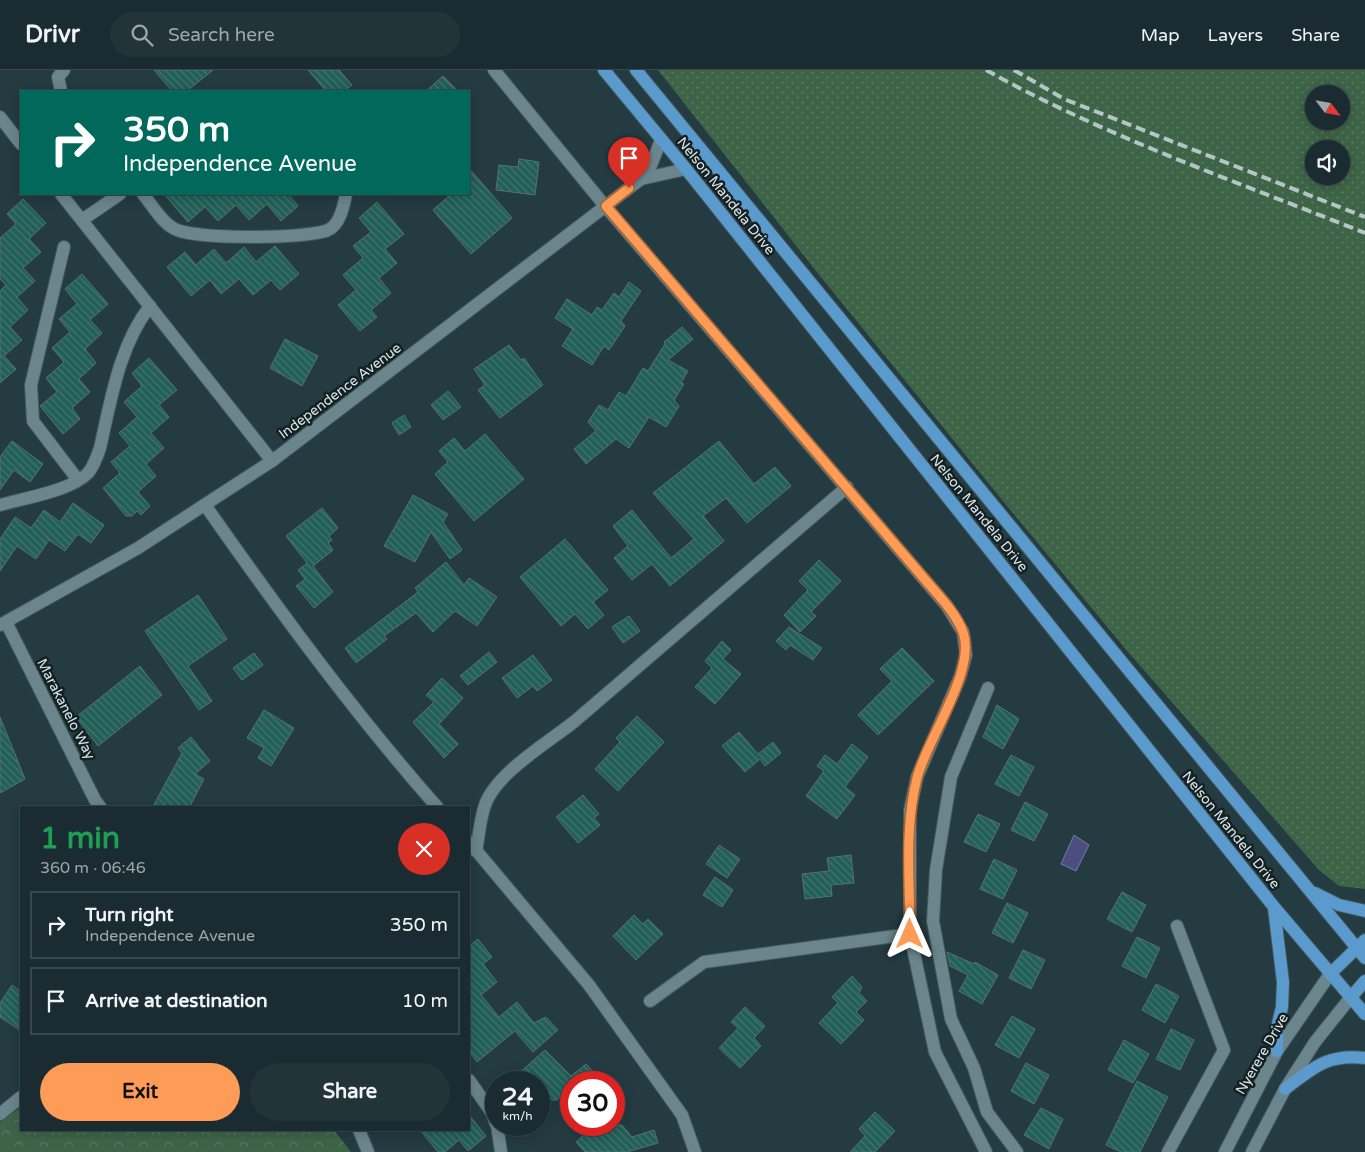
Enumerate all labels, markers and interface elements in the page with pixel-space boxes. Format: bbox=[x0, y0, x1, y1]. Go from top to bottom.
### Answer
search box bbox=[110, 12, 460, 57]
text: Drivr bbox=[25, 20, 80, 49]
icon: search bbox=[128, 21, 156, 49]
text: Search here bbox=[168, 24, 275, 46]
text: Map bbox=[1141, 24, 1180, 46]
text: Layers bbox=[1208, 24, 1263, 46]
text: Share bbox=[1291, 24, 1340, 46]
north arrow bbox=[1305, 85, 1350, 130]
map controls bbox=[1305, 85, 1350, 185]
text: 350 m bbox=[123, 109, 230, 151]
icon: right bbox=[40, 110, 105, 175]
street label: Nelson Mandela Drive bbox=[673, 134, 779, 258]
pin bbox=[608, 137, 650, 188]
button: sound bbox=[1305, 140, 1350, 185]
icon: arrive bbox=[615, 144, 643, 172]
text: Independence Avenue bbox=[123, 151, 357, 177]
street label: Independence Avenue bbox=[275, 339, 405, 443]
street label: Nelson Mandela Drive bbox=[926, 451, 1032, 575]
street label: Marakanelo Way bbox=[33, 656, 99, 763]
street label: Nelson Mandela Drive bbox=[1178, 768, 1284, 892]
text: 1 min bbox=[40, 820, 120, 857]
button: close bbox=[398, 823, 450, 875]
text: 360 m · 06:46 bbox=[40, 858, 146, 878]
text: Turn right bbox=[85, 904, 173, 926]
position arrow bbox=[883, 907, 935, 959]
icon: right bbox=[42, 911, 70, 939]
text: 350 m bbox=[390, 914, 448, 936]
text: Independence Avenue bbox=[85, 926, 255, 946]
icon: arrive bbox=[42, 987, 70, 1015]
text: Arrive at destination bbox=[85, 990, 268, 1012]
text: 10 m bbox=[402, 990, 448, 1012]
street label: Nyerere Drive bbox=[1232, 1010, 1292, 1098]
button: Exit bbox=[40, 1063, 240, 1121]
button: Share bbox=[250, 1063, 450, 1121]
speed limit sign: 30 bbox=[560, 1071, 625, 1136]
text: 24 bbox=[502, 1082, 533, 1112]
text: km/h bbox=[502, 1109, 533, 1123]

